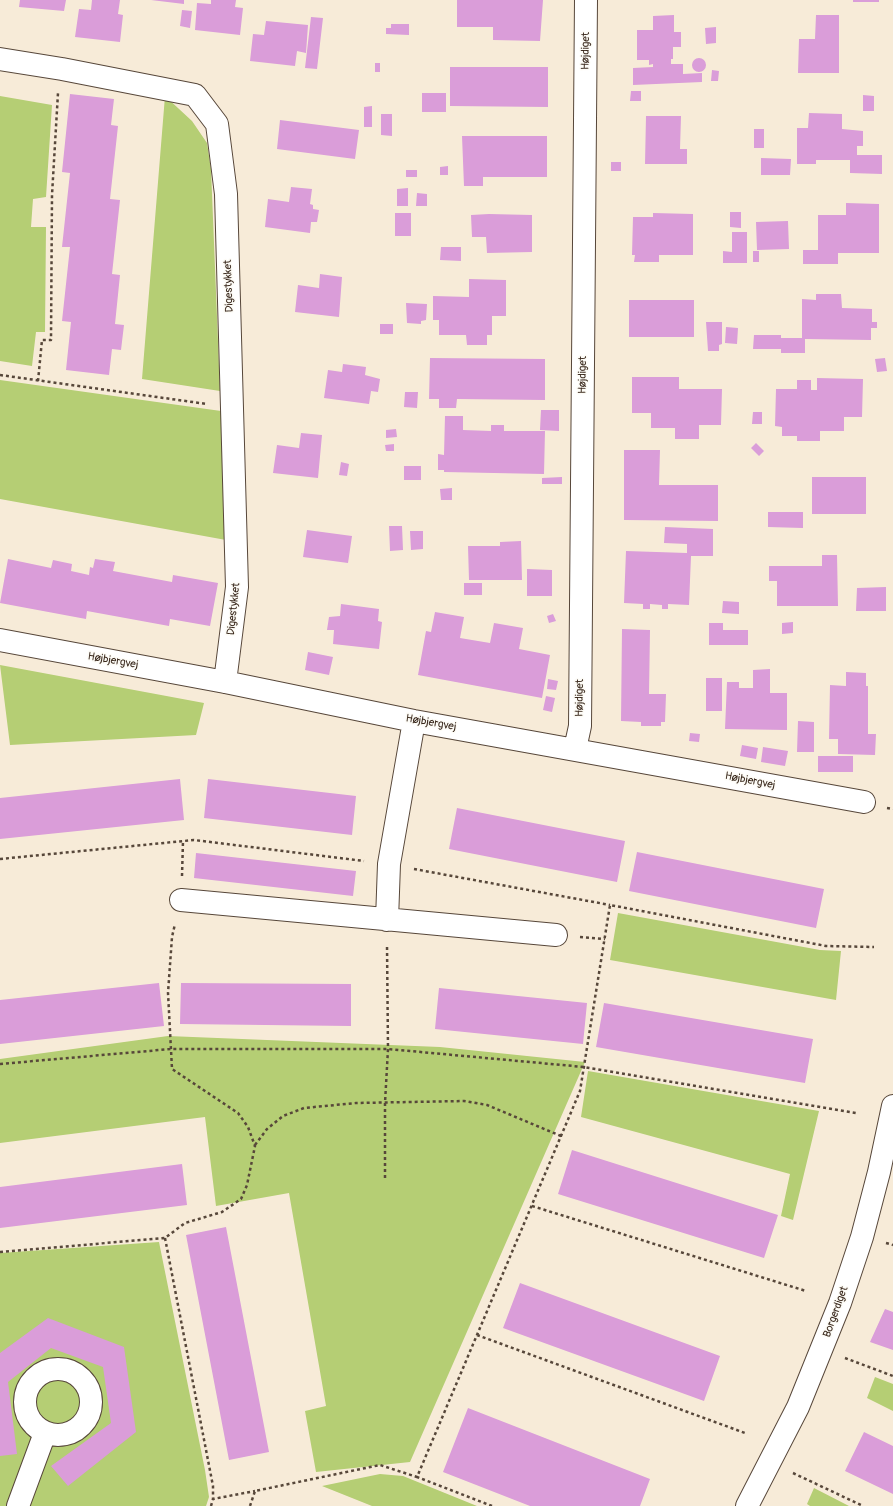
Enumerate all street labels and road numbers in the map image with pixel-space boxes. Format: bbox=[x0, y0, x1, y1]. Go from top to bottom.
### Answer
street label: Højdiget bbox=[579, 32, 593, 70]
street label: Digestykket bbox=[221, 259, 237, 313]
street label: Højdiget bbox=[576, 356, 590, 394]
street label: Digestykket bbox=[225, 582, 243, 636]
street label: Højbjergvej bbox=[87, 650, 139, 672]
street label: Højdiget bbox=[573, 679, 587, 717]
street label: Højbjergvej bbox=[405, 712, 457, 734]
street label: Højbjergvej bbox=[724, 770, 776, 792]
street label: Borgerdiget bbox=[821, 1285, 851, 1339]

